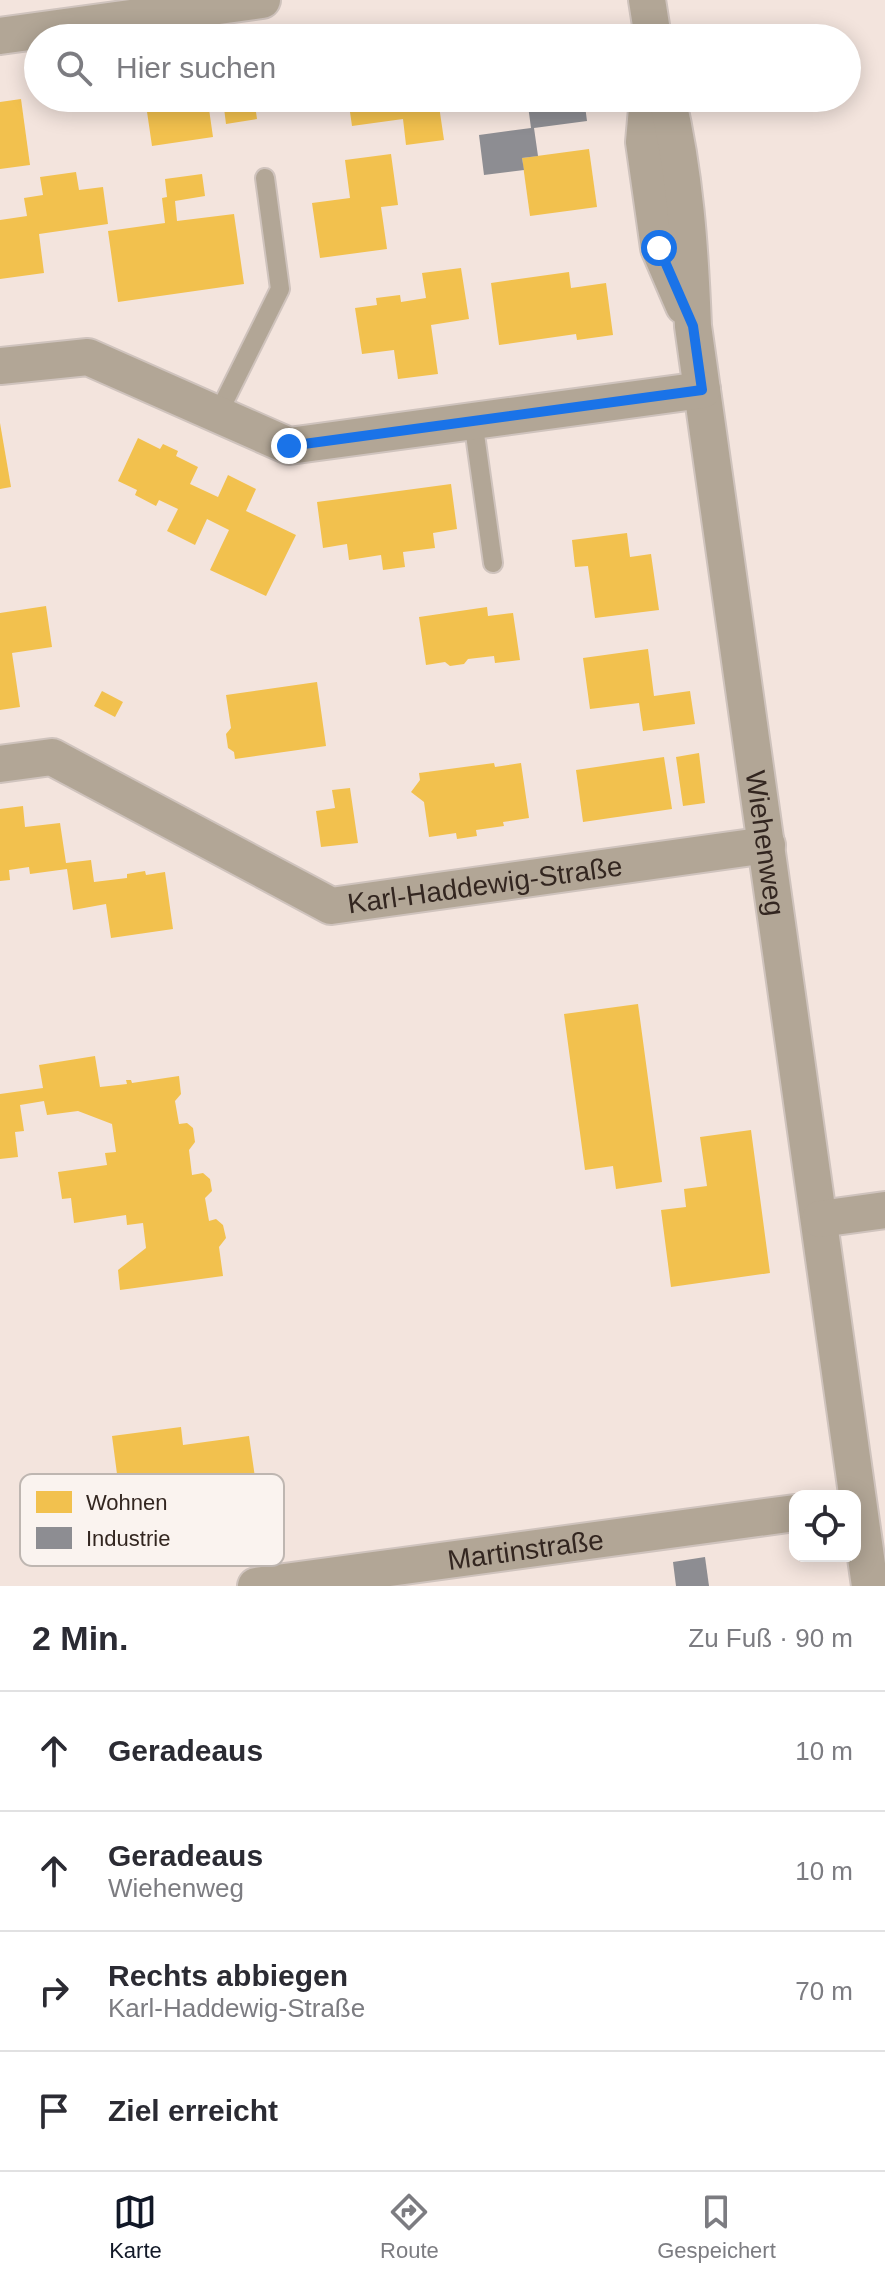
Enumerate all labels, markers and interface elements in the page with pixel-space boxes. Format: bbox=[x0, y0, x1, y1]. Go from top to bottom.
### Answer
search box bbox=[24, 24, 861, 112]
icon: search bbox=[52, 46, 96, 90]
text: Hier suchen bbox=[116, 51, 276, 84]
route start bbox=[641, 230, 677, 266]
route end bbox=[271, 428, 307, 464]
street label: Wiehenweg bbox=[740, 769, 791, 918]
street label: Karl-Haddewig-Straße bbox=[345, 850, 624, 920]
legend bbox=[20, 1474, 284, 1566]
text: Wohnen bbox=[86, 1490, 168, 1515]
map controls bbox=[789, 1490, 861, 1562]
button: locate bbox=[789, 1490, 861, 1562]
street label: Martinstraße bbox=[446, 1524, 606, 1576]
text: Industrie bbox=[86, 1526, 170, 1551]
text: 2 Min. bbox=[32, 1619, 128, 1657]
text: Zu Fuß · 90 m bbox=[688, 1623, 853, 1653]
icon: ahead bbox=[32, 1729, 76, 1773]
text: Geradeaus bbox=[108, 1734, 263, 1767]
text: 10 m bbox=[795, 1736, 853, 1766]
text: Geradeaus bbox=[108, 1839, 263, 1872]
icon: ahead bbox=[32, 1849, 76, 1893]
text: 10 m bbox=[795, 1856, 853, 1886]
text: Wiehenweg bbox=[108, 1873, 244, 1903]
text: Rechts abbiegen bbox=[108, 1959, 348, 1992]
icon: right bbox=[32, 1969, 76, 2013]
text: 70 m bbox=[795, 1976, 853, 2006]
text: Karl-Haddewig-Straße bbox=[108, 1993, 365, 2023]
icon: arrive bbox=[32, 2089, 76, 2133]
text: Ziel erreicht bbox=[108, 2094, 278, 2127]
tab: Karte bbox=[109, 2190, 162, 2264]
tab: Route bbox=[380, 2190, 439, 2264]
tab: Gespeichert bbox=[657, 2190, 776, 2264]

